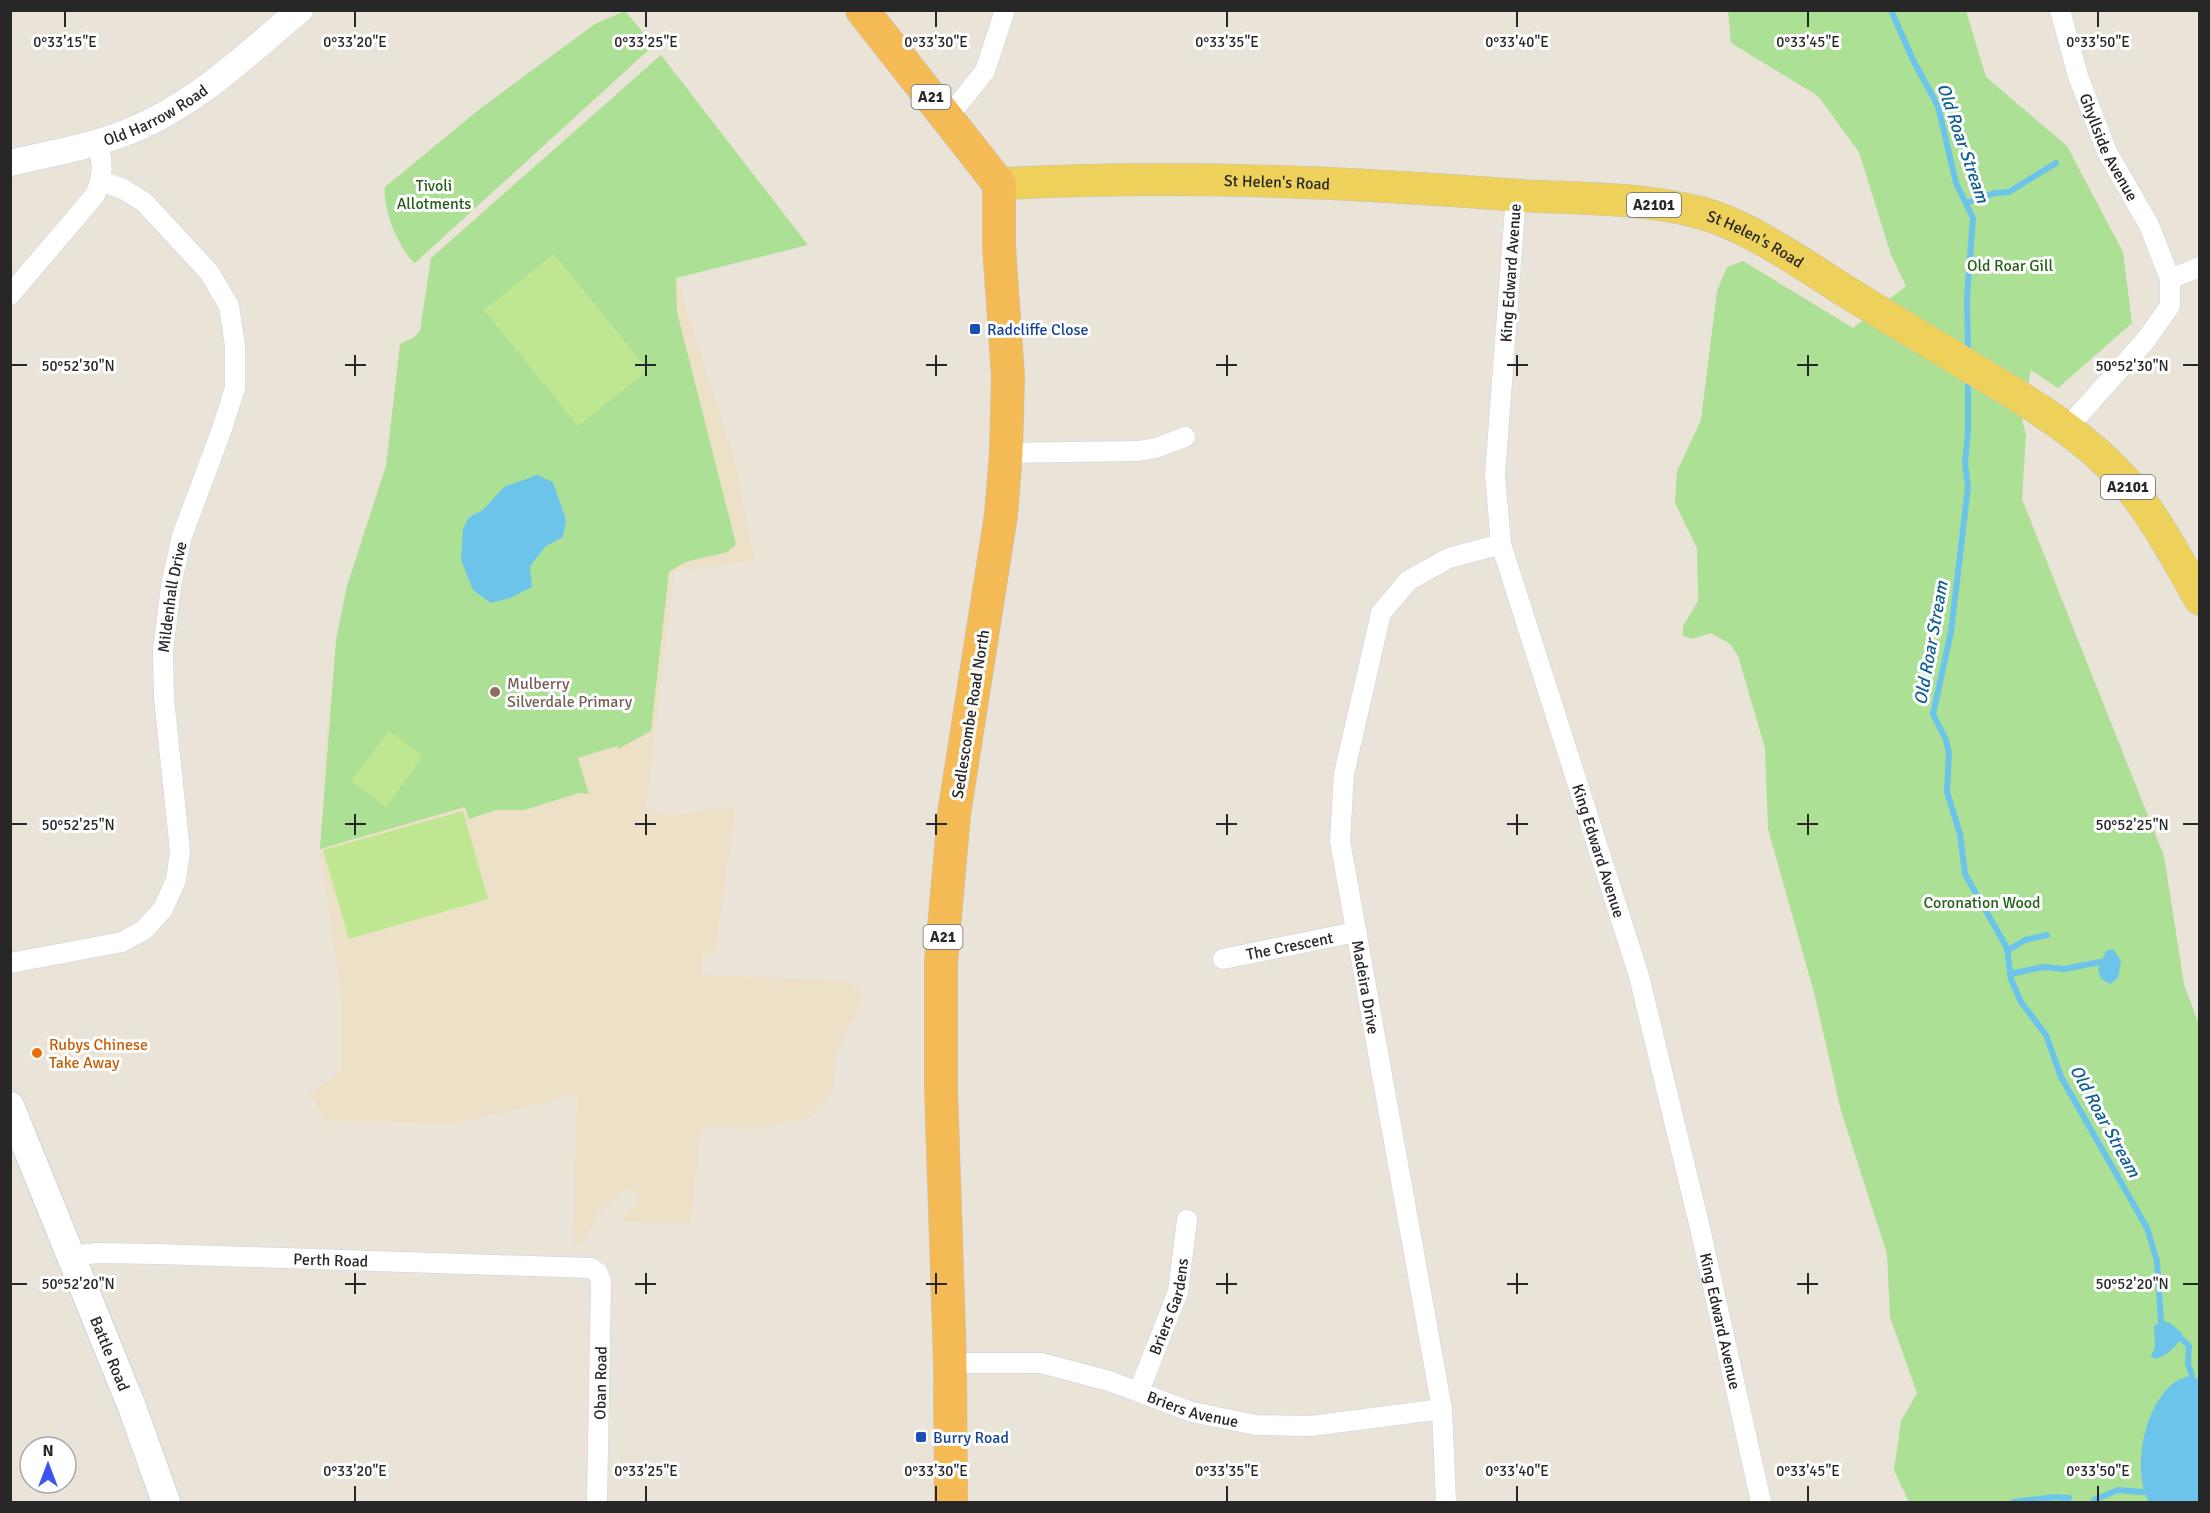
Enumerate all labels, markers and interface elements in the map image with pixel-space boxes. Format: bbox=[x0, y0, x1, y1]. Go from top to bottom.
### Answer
text: 0°33'15"E bbox=[33, 33, 97, 51]
text: 0°33'20"E bbox=[323, 33, 387, 51]
text: 0°33'25"E bbox=[614, 33, 678, 51]
text: 0°33'30"E bbox=[904, 33, 968, 51]
text: 0°33'35"E bbox=[1195, 33, 1259, 51]
text: 0°33'40"E bbox=[1485, 33, 1549, 51]
text: 0°33'45"E bbox=[1776, 33, 1840, 51]
text: 0°33'50"E bbox=[2066, 33, 2130, 51]
water label: Old Roar Stream bbox=[1932, 80, 1994, 206]
street label: Old Harrow Road bbox=[101, 81, 212, 151]
road number: A21 bbox=[912, 85, 950, 109]
street label: Ghyllside Avenue bbox=[2075, 91, 2142, 205]
street label: St Helen's Road bbox=[1224, 171, 1330, 195]
park label: Tivoli Allotments bbox=[397, 176, 471, 214]
road number: A2101 bbox=[1627, 193, 1681, 217]
street label: King Edward Avenue bbox=[1496, 203, 1526, 343]
street label: St Helen's Road bbox=[1704, 206, 1807, 273]
park label: Old Roar Gill bbox=[1967, 256, 2053, 276]
place label: Radcliffe Close bbox=[987, 320, 1089, 340]
marker: Radcliffe Close bbox=[968, 322, 982, 336]
text: 50°52'30"N bbox=[41, 357, 115, 375]
text: 50°52'30"N bbox=[2095, 357, 2169, 375]
road number: A2101 bbox=[2101, 475, 2155, 499]
street label: Mildenhall Drive bbox=[154, 540, 192, 654]
water label: Old Roar Stream bbox=[1909, 579, 1953, 707]
street label: Sedlescombe Road North bbox=[948, 628, 994, 800]
place label: Mulberry Silverdale Primary bbox=[507, 674, 633, 712]
marker: Mulberry Silverdale Primary bbox=[488, 685, 502, 699]
street label: King Edward Avenue bbox=[1567, 782, 1629, 920]
text: 50°52'25"N bbox=[41, 816, 115, 834]
text: 50°52'25"N bbox=[2095, 816, 2169, 834]
park label: Coronation Wood bbox=[1923, 893, 2041, 913]
road number: A21 bbox=[924, 925, 962, 949]
street label: The Crescent bbox=[1245, 928, 1335, 965]
street label: Madeira Drive bbox=[1347, 939, 1383, 1036]
place label: Rubys Chinese Take Away bbox=[49, 1035, 148, 1073]
marker: Rubys Chinese Take Away bbox=[30, 1046, 44, 1060]
water label: Old Roar Stream bbox=[2065, 1061, 2145, 1182]
street label: Perth Road bbox=[293, 1249, 369, 1272]
street label: King Edward Avenue bbox=[1695, 1251, 1745, 1391]
street label: Briers Gardens bbox=[1145, 1257, 1193, 1358]
text: 50°52'20"N bbox=[41, 1275, 115, 1293]
text: 50°52'20"N bbox=[2095, 1275, 2169, 1293]
street label: Battle Road bbox=[85, 1313, 134, 1394]
street label: Oban Road bbox=[590, 1346, 612, 1420]
street label: Briers Avenue bbox=[1144, 1387, 1240, 1432]
place label: Burry Road bbox=[933, 1428, 1009, 1448]
marker: Burry Road bbox=[914, 1430, 928, 1444]
north arrow bbox=[18, 1435, 78, 1495]
text: N bbox=[42, 1441, 54, 1461]
text: 0°33'20"E bbox=[323, 1462, 387, 1480]
text: 0°33'25"E bbox=[614, 1462, 678, 1480]
text: 0°33'30"E bbox=[904, 1462, 968, 1480]
text: 0°33'35"E bbox=[1195, 1462, 1259, 1480]
text: 0°33'40"E bbox=[1485, 1462, 1549, 1480]
text: 0°33'45"E bbox=[1776, 1462, 1840, 1480]
text: 0°33'50"E bbox=[2066, 1462, 2130, 1480]

